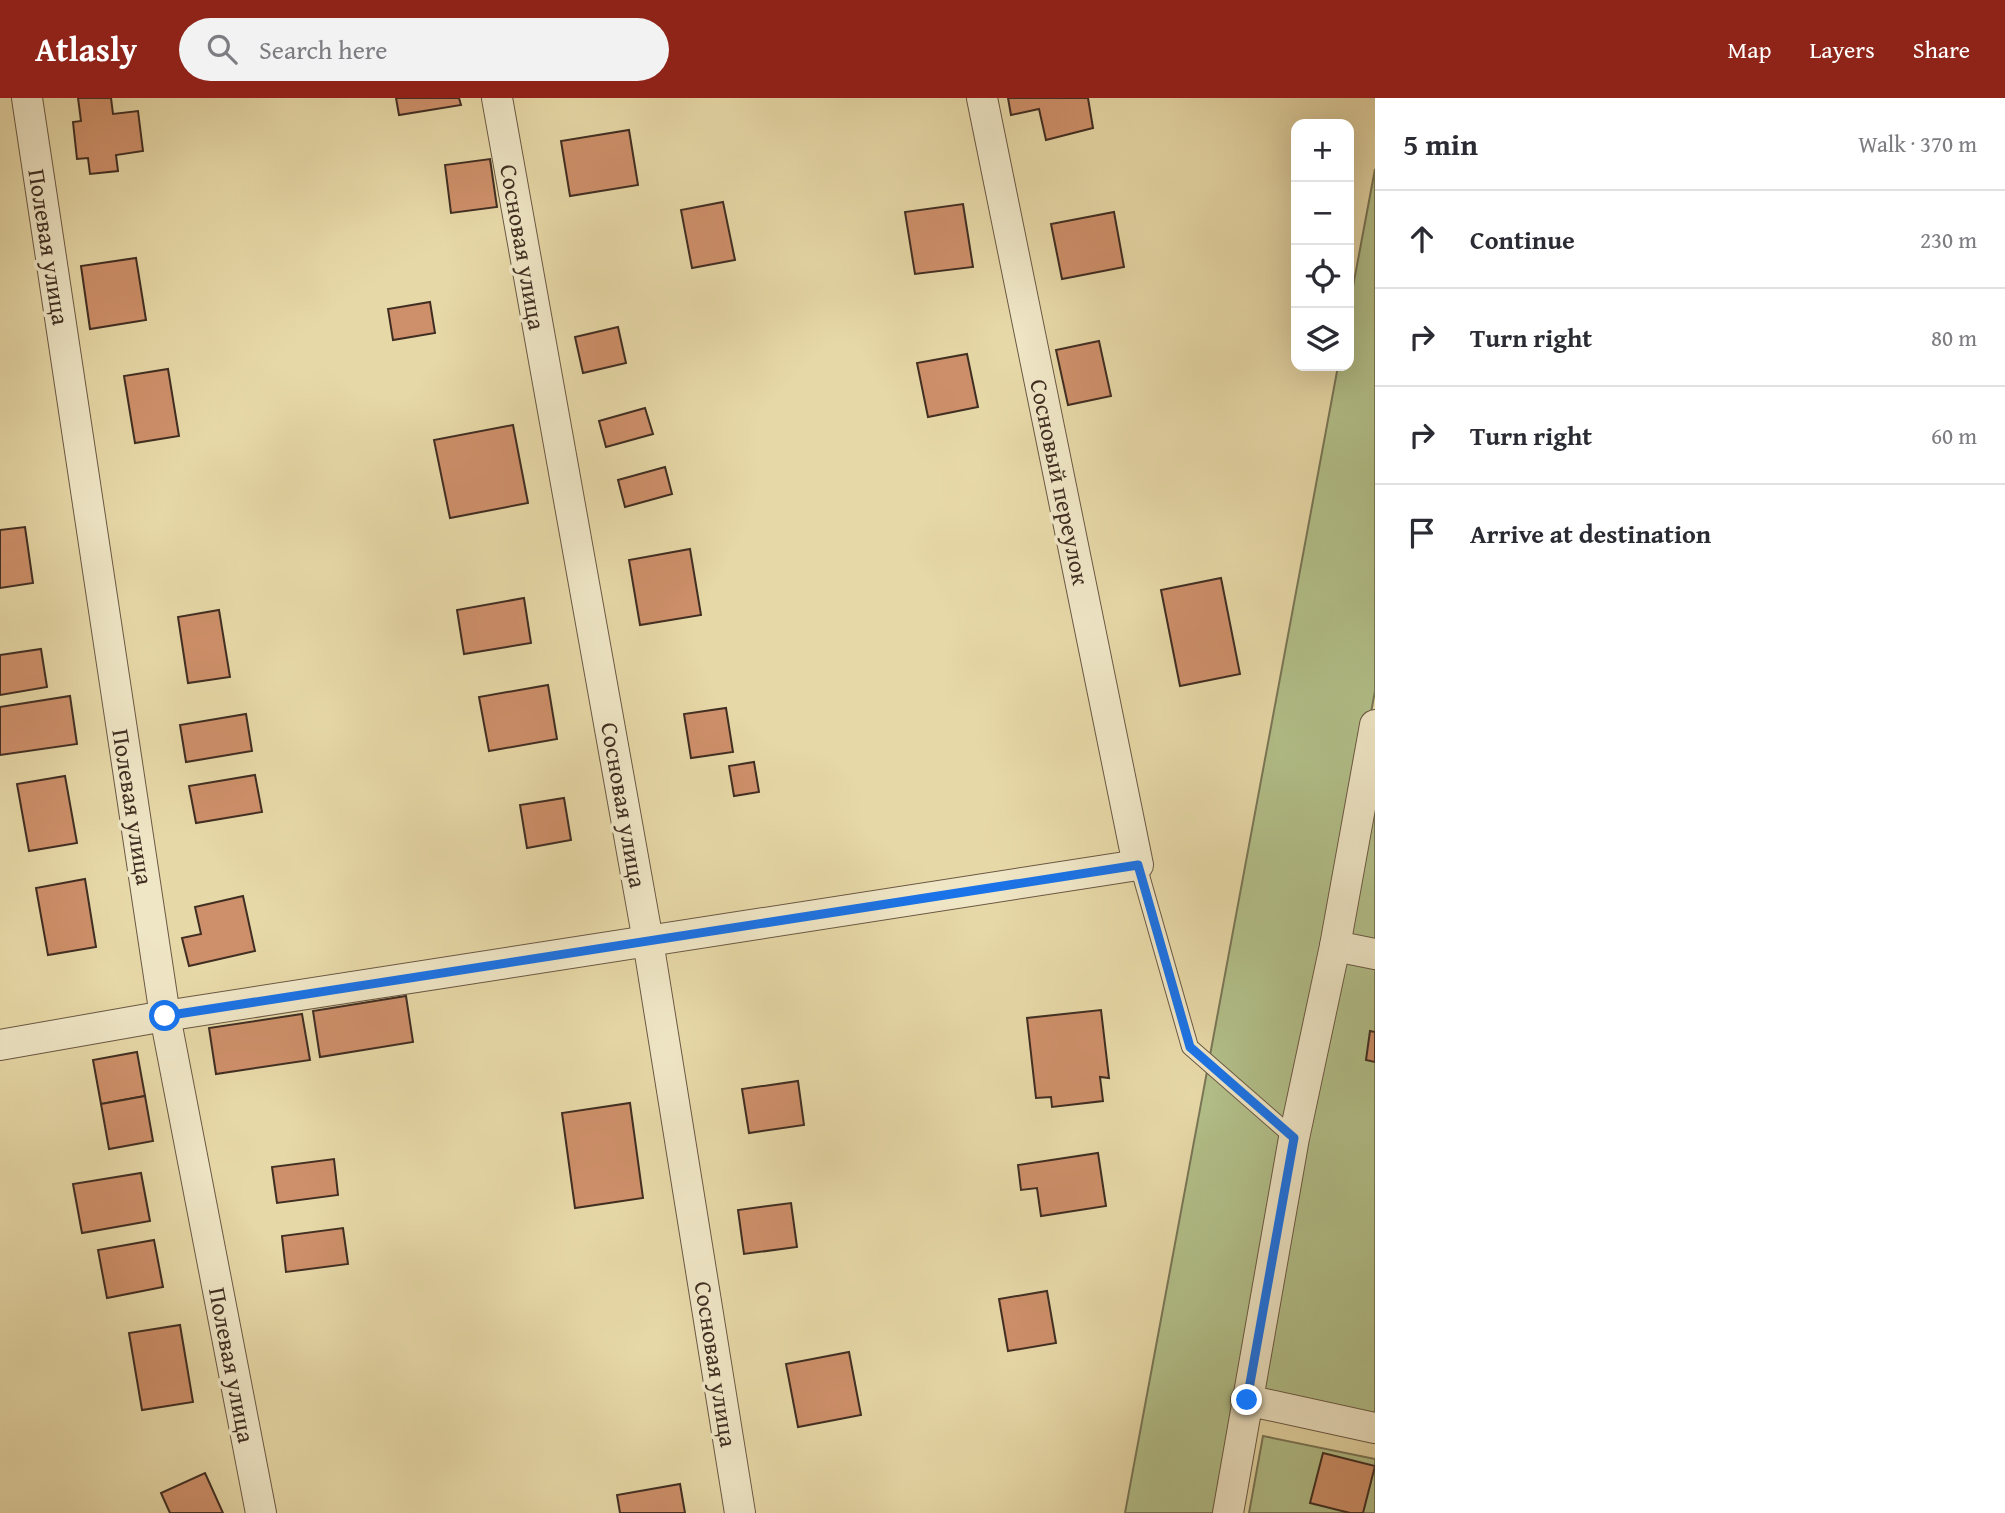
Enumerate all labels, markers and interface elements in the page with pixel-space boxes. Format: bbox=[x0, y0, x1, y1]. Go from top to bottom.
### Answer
search box bbox=[179, 18, 669, 81]
text: Atlasly bbox=[35, 25, 137, 73]
icon: search bbox=[203, 30, 241, 68]
text: Search here bbox=[259, 30, 387, 69]
text: Map bbox=[1728, 32, 1771, 67]
text: Layers bbox=[1809, 32, 1875, 67]
text: Share bbox=[1913, 32, 1970, 67]
map controls bbox=[1291, 119, 1354, 371]
button: + bbox=[1291, 119, 1354, 182]
text: 5 min bbox=[1403, 122, 1478, 166]
text: Walk · 370 m bbox=[1858, 127, 1977, 160]
street label: Сосновая улица bbox=[491, 162, 555, 333]
street label: Полевая улица bbox=[19, 166, 79, 328]
button: − bbox=[1291, 182, 1354, 245]
icon: ahead bbox=[1403, 220, 1441, 258]
text: Continue bbox=[1470, 220, 1575, 259]
text: 230 m bbox=[1920, 223, 1977, 256]
button: locate bbox=[1291, 245, 1354, 308]
button: layers bbox=[1291, 308, 1354, 371]
icon: right bbox=[1403, 318, 1441, 356]
text: Turn right bbox=[1470, 318, 1592, 357]
text: 80 m bbox=[1931, 321, 1977, 354]
street label: Сосновый переулок bbox=[1021, 376, 1099, 588]
icon: right bbox=[1403, 416, 1441, 454]
text: Turn right bbox=[1470, 416, 1592, 455]
text: 60 m bbox=[1931, 419, 1977, 452]
icon: arrive bbox=[1403, 514, 1441, 552]
text: Arrive at destination bbox=[1470, 514, 1711, 553]
street label: Сосновая улица bbox=[592, 720, 656, 891]
street label: Полевая улица bbox=[103, 726, 163, 888]
route start bbox=[149, 1000, 180, 1031]
street label: Сосновая улица bbox=[686, 1279, 746, 1450]
street label: Полевая улица bbox=[200, 1284, 264, 1446]
route end bbox=[1231, 1384, 1262, 1415]

